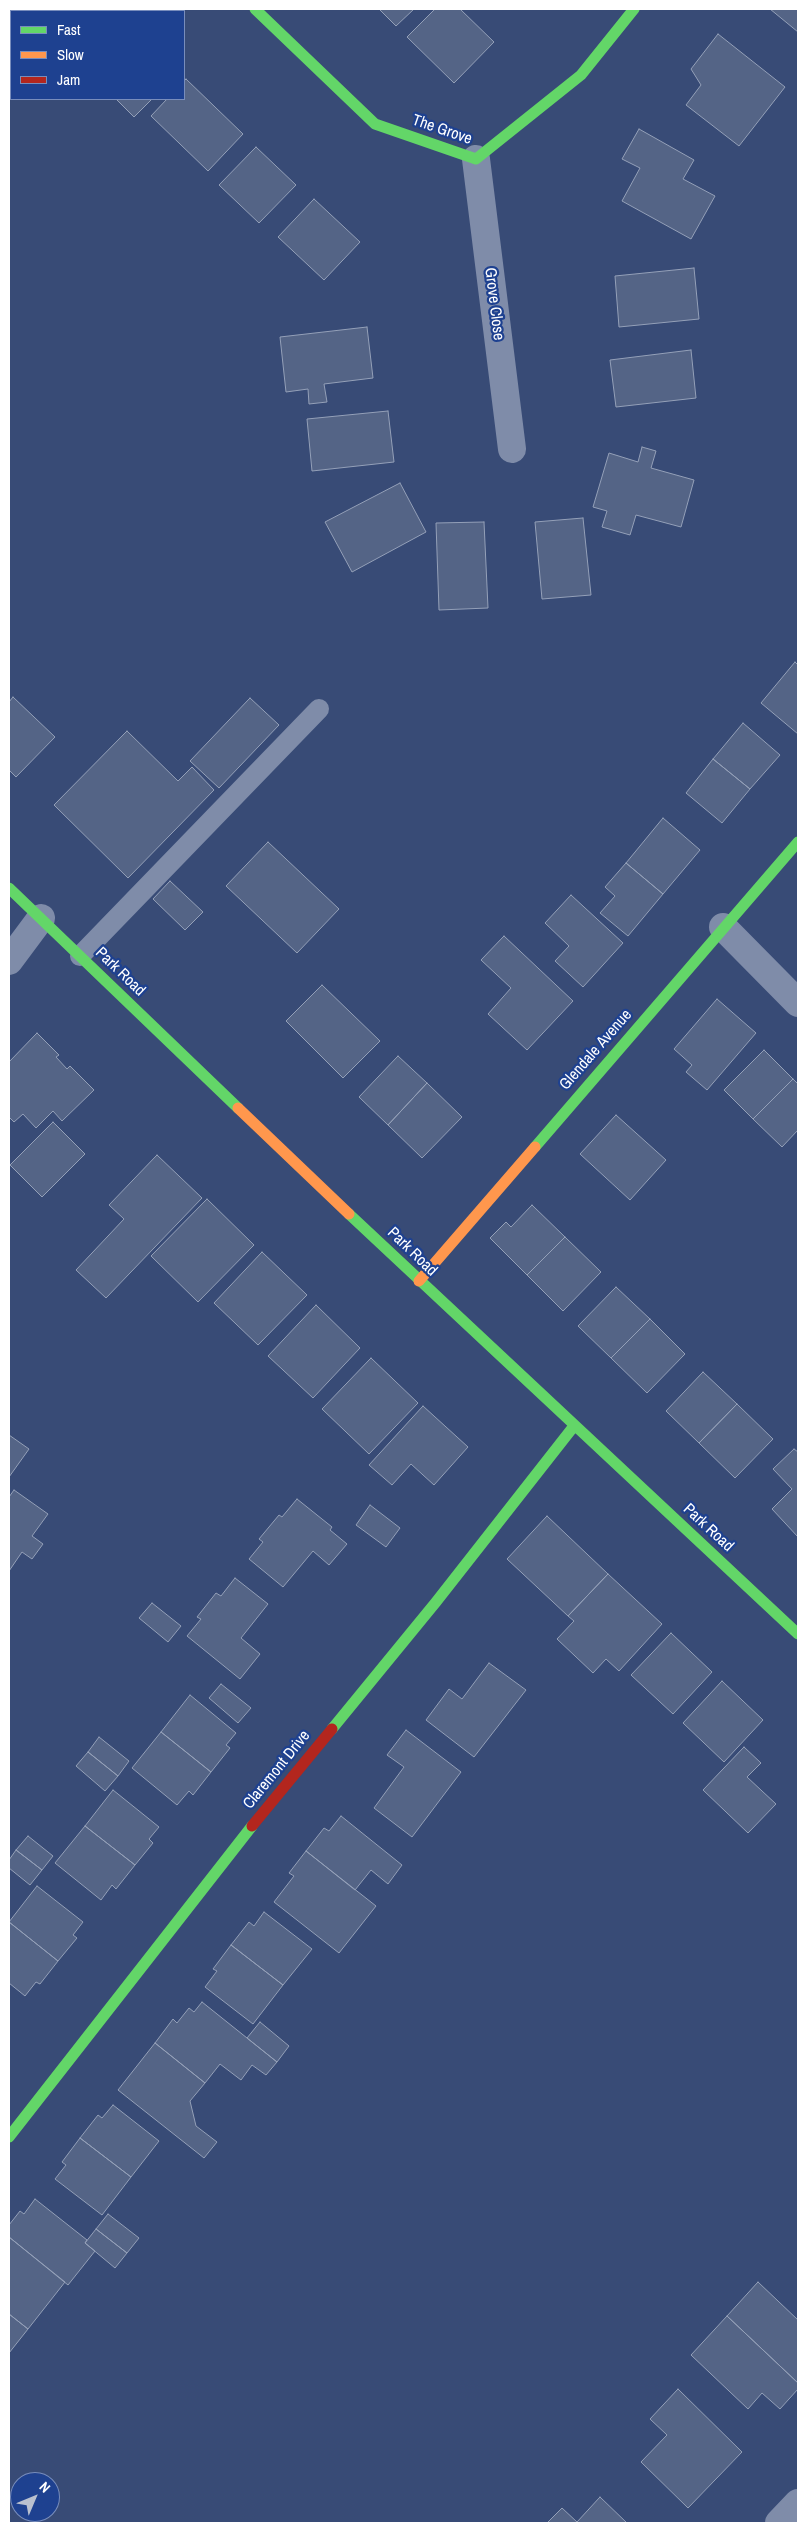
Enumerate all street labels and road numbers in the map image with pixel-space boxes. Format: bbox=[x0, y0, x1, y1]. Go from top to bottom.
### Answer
street label: The Grove bbox=[410, 111, 474, 149]
street label: Grove Close bbox=[480, 267, 508, 341]
street label: Park Road bbox=[91, 944, 149, 1000]
street label: Glendale Avenue bbox=[556, 1006, 636, 1094]
street label: Park Road bbox=[383, 1224, 441, 1280]
street label: Park Road bbox=[679, 1500, 737, 1556]
street label: Claremont Drive bbox=[239, 1727, 315, 1813]

